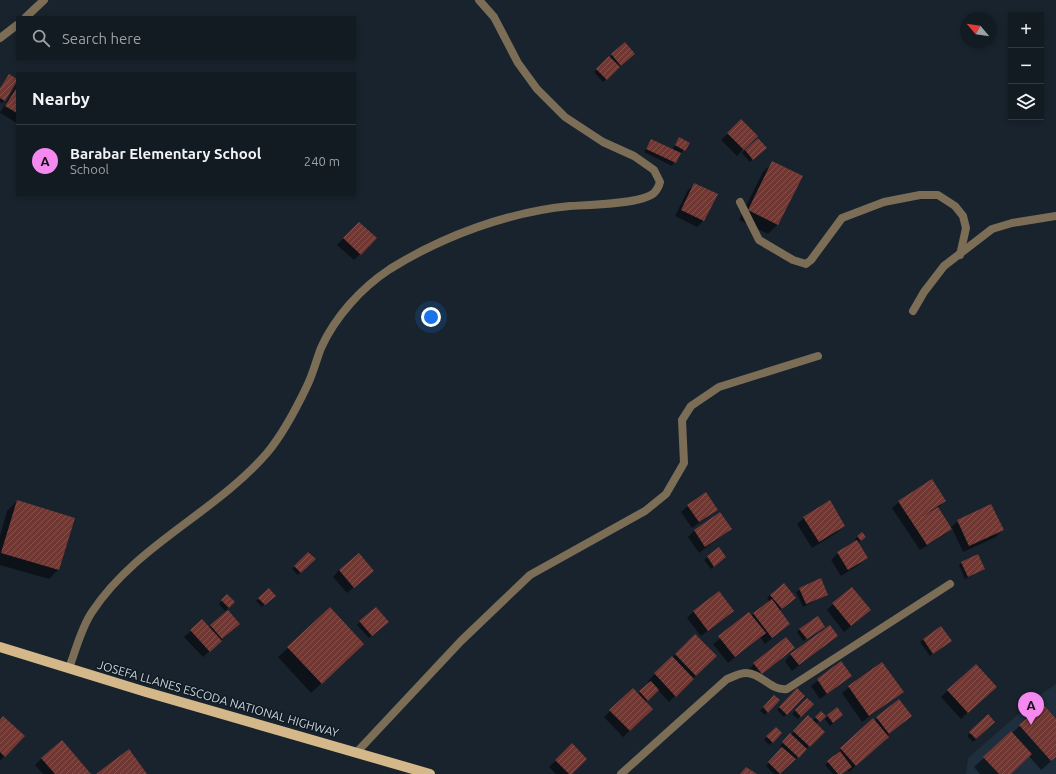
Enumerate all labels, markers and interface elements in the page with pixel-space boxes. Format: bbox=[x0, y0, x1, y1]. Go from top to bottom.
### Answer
north arrow bbox=[960, 12, 996, 48]
map controls bbox=[1008, 12, 1044, 120]
button: + bbox=[1008, 12, 1044, 48]
search box bbox=[16, 16, 356, 60]
icon: search bbox=[30, 27, 52, 49]
text: Search here bbox=[62, 30, 141, 47]
button: − bbox=[1008, 48, 1044, 84]
button: layers bbox=[1008, 84, 1044, 120]
text: Nearby bbox=[32, 89, 90, 108]
text: Barabar Elementary School bbox=[70, 145, 261, 162]
text: A bbox=[40, 154, 50, 168]
text: 240 m bbox=[304, 154, 340, 168]
text: School bbox=[70, 162, 109, 176]
your location bbox=[421, 307, 441, 327]
street label: JOSEFA LLANES ESCODA NATIONAL HIGHWAY bbox=[96, 658, 340, 739]
pin: A bbox=[1018, 692, 1044, 725]

